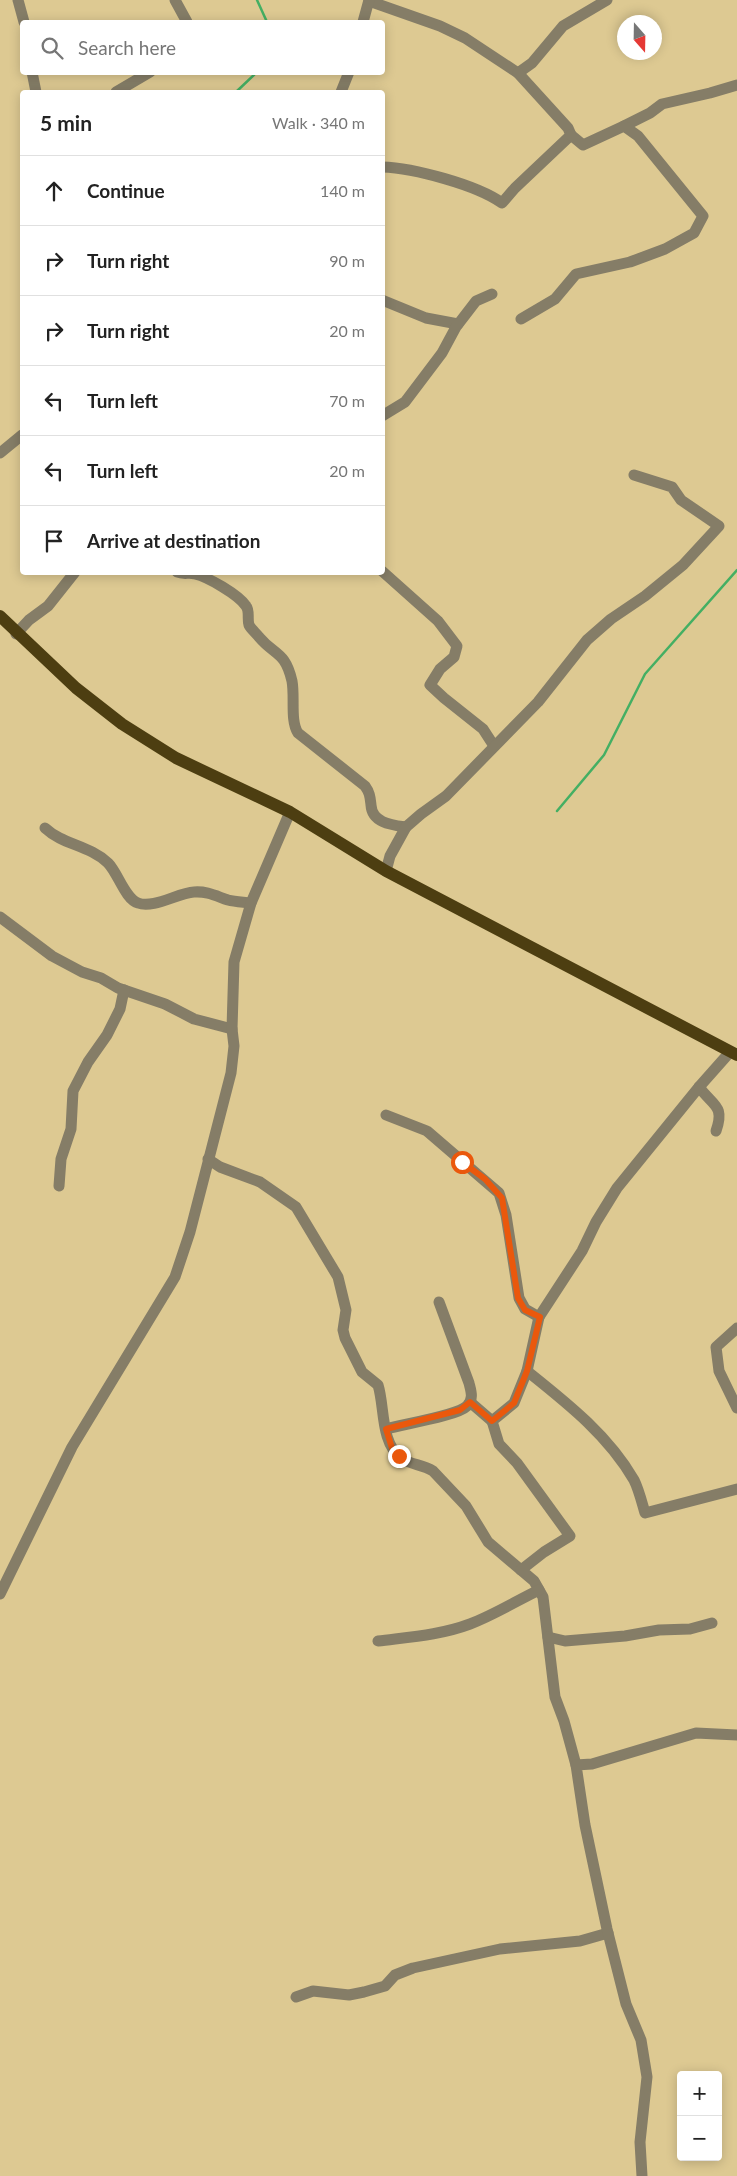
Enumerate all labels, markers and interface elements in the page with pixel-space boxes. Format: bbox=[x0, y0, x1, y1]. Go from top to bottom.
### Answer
north arrow bbox=[617, 15, 662, 60]
search box bbox=[20, 20, 385, 75]
icon: search bbox=[38, 34, 66, 62]
text: Search here bbox=[78, 36, 176, 59]
text: 5 min bbox=[40, 110, 92, 135]
text: Walk · 340 m bbox=[272, 113, 365, 132]
icon: ahead bbox=[40, 177, 68, 205]
text: Continue bbox=[87, 179, 165, 202]
text: 140 m bbox=[320, 181, 365, 200]
icon: right bbox=[40, 247, 68, 275]
text: Turn right bbox=[87, 249, 169, 272]
text: 90 m bbox=[329, 251, 365, 270]
icon: right bbox=[40, 317, 68, 345]
text: Turn right bbox=[87, 319, 169, 342]
text: 20 m bbox=[329, 321, 365, 340]
icon: left bbox=[40, 387, 68, 415]
text: Turn left bbox=[87, 389, 158, 412]
text: 70 m bbox=[329, 391, 365, 410]
icon: left bbox=[40, 457, 68, 485]
text: Turn left bbox=[87, 459, 158, 482]
text: 20 m bbox=[329, 461, 365, 480]
icon: arrive bbox=[40, 527, 68, 555]
text: Arrive at destination bbox=[87, 529, 260, 552]
route start bbox=[451, 1151, 474, 1174]
route end bbox=[388, 1445, 411, 1468]
map controls bbox=[677, 2071, 722, 2161]
button: + bbox=[677, 2071, 722, 2116]
button: − bbox=[677, 2116, 722, 2161]

